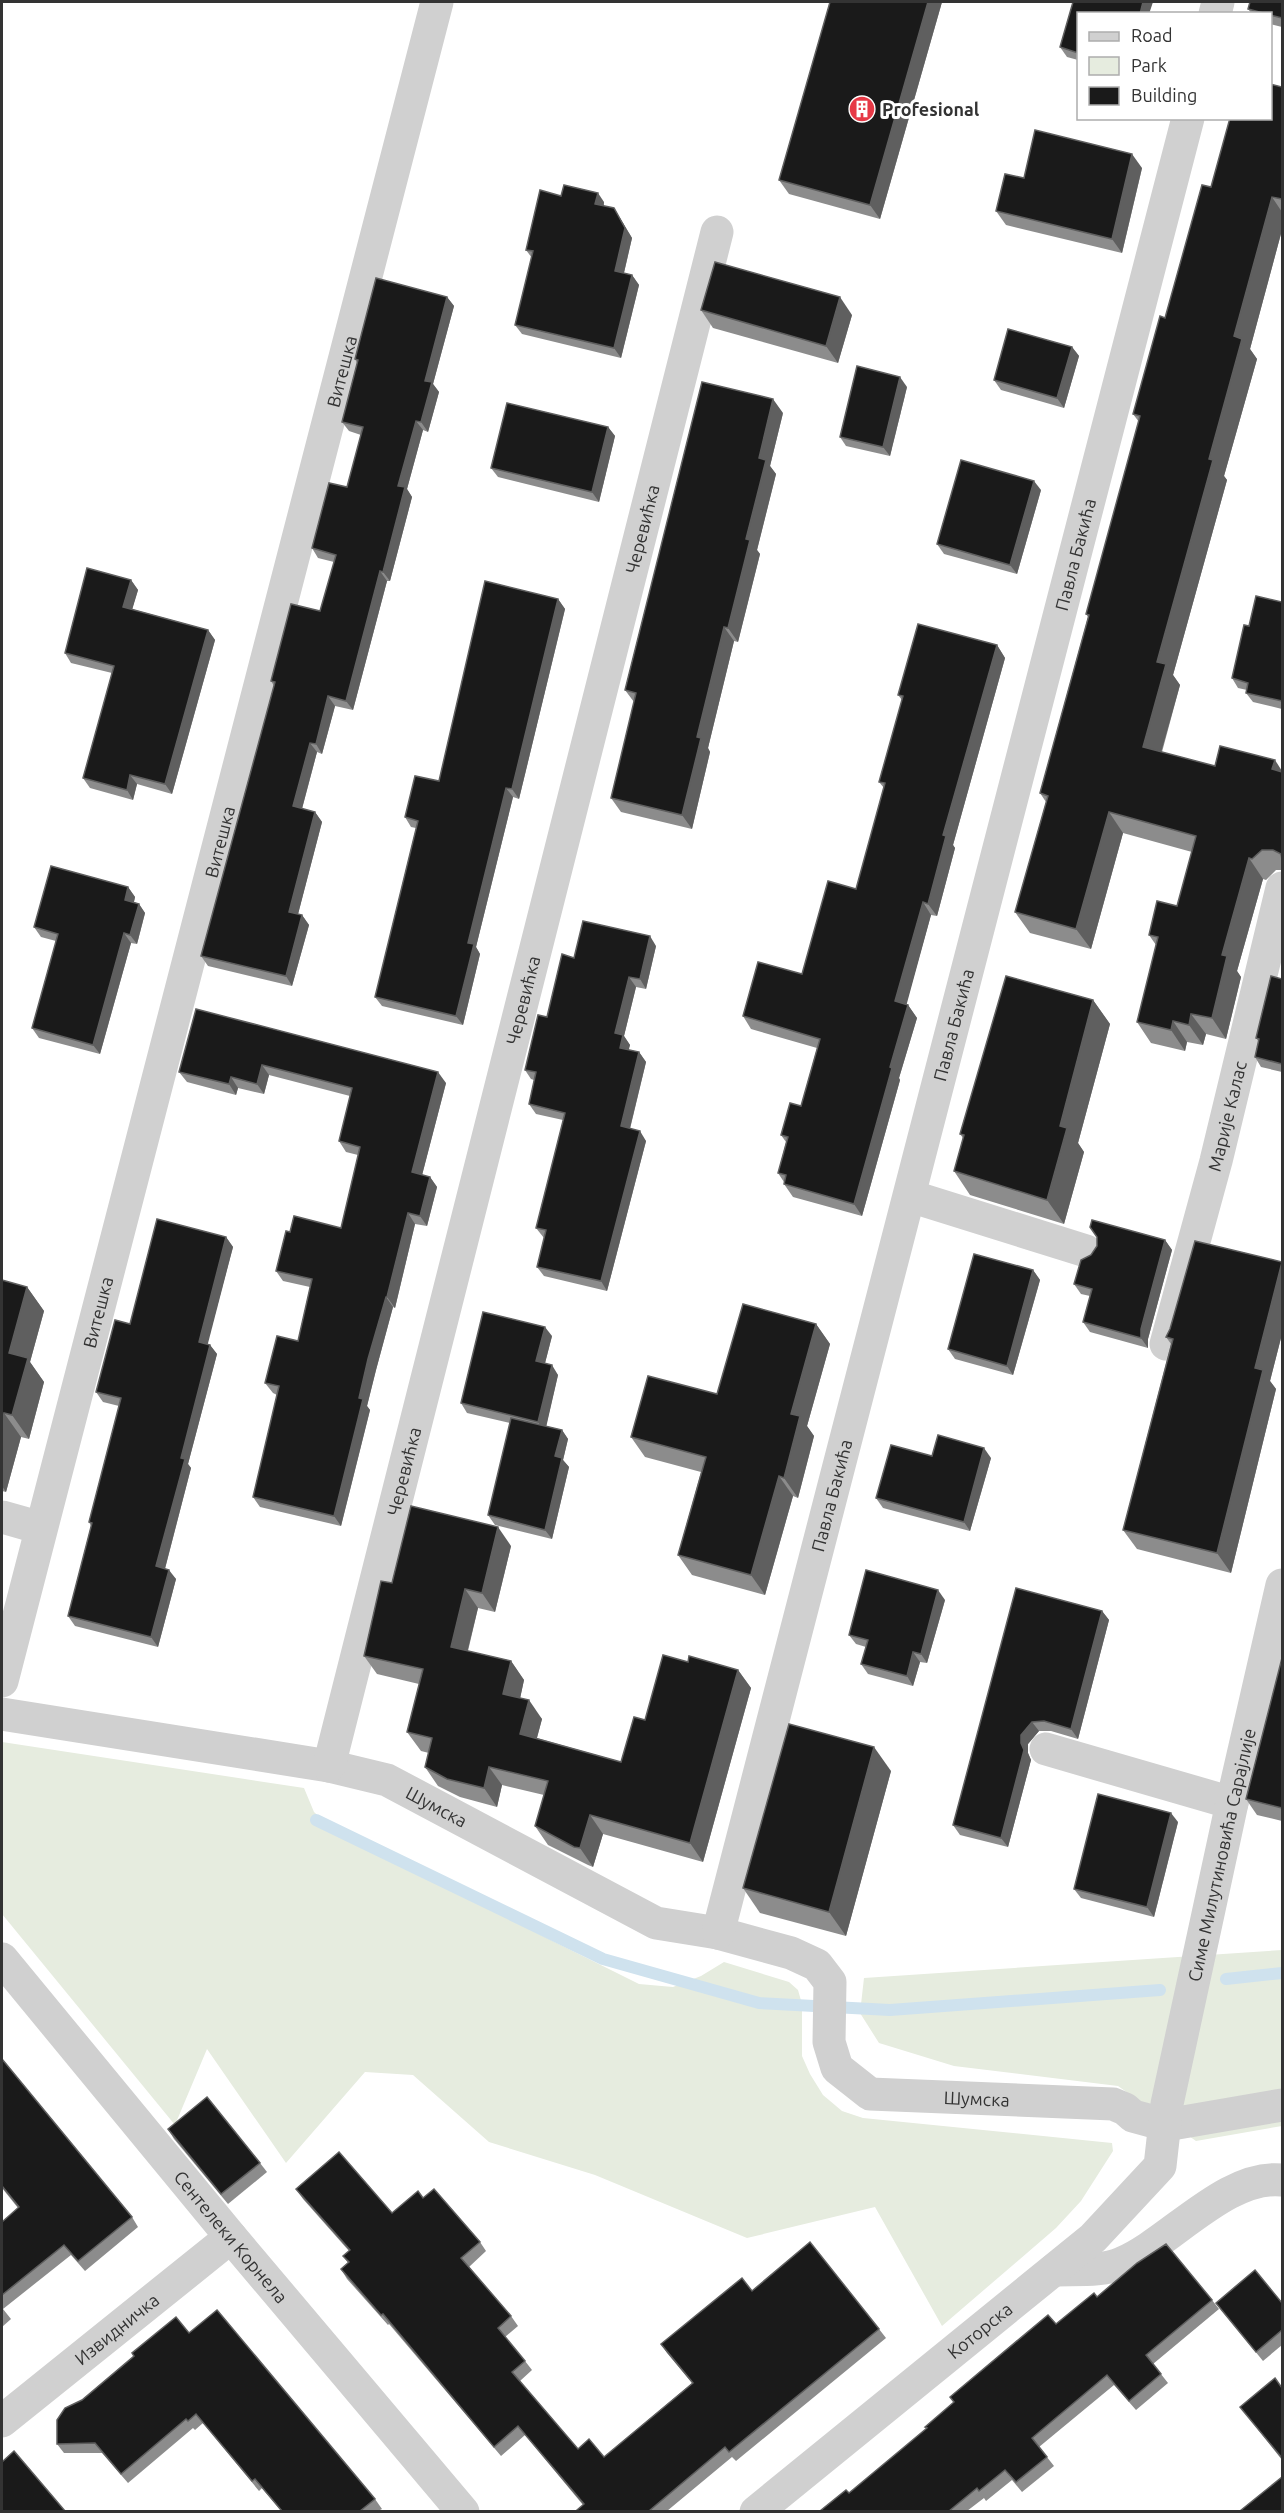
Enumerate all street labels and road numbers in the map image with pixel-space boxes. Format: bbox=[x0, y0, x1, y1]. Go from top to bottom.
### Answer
street label: Витешка bbox=[322, 333, 360, 409]
street label: Черевићка bbox=[621, 482, 663, 575]
street label: Павла Бакића bbox=[1051, 496, 1099, 613]
street label: Витешка bbox=[201, 804, 238, 880]
street label: Черевићка bbox=[502, 954, 544, 1047]
street label: Павла Бакића bbox=[929, 967, 977, 1083]
street label: Марије Калас bbox=[1204, 1059, 1250, 1173]
street label: Витешка bbox=[79, 1274, 116, 1350]
street label: Черевићка bbox=[383, 1425, 424, 1518]
street label: Павла Бакића bbox=[807, 1437, 855, 1554]
street label: Симе Милутиновића Сарајлије bbox=[1184, 1726, 1259, 1983]
street label: Шумска bbox=[403, 1782, 471, 1831]
street label: Шумска bbox=[943, 2087, 1010, 2110]
street label: Сентелеки Корнела bbox=[170, 2166, 292, 2307]
street label: Извидничка bbox=[71, 2289, 163, 2369]
street label: Которска bbox=[943, 2298, 1016, 2362]

